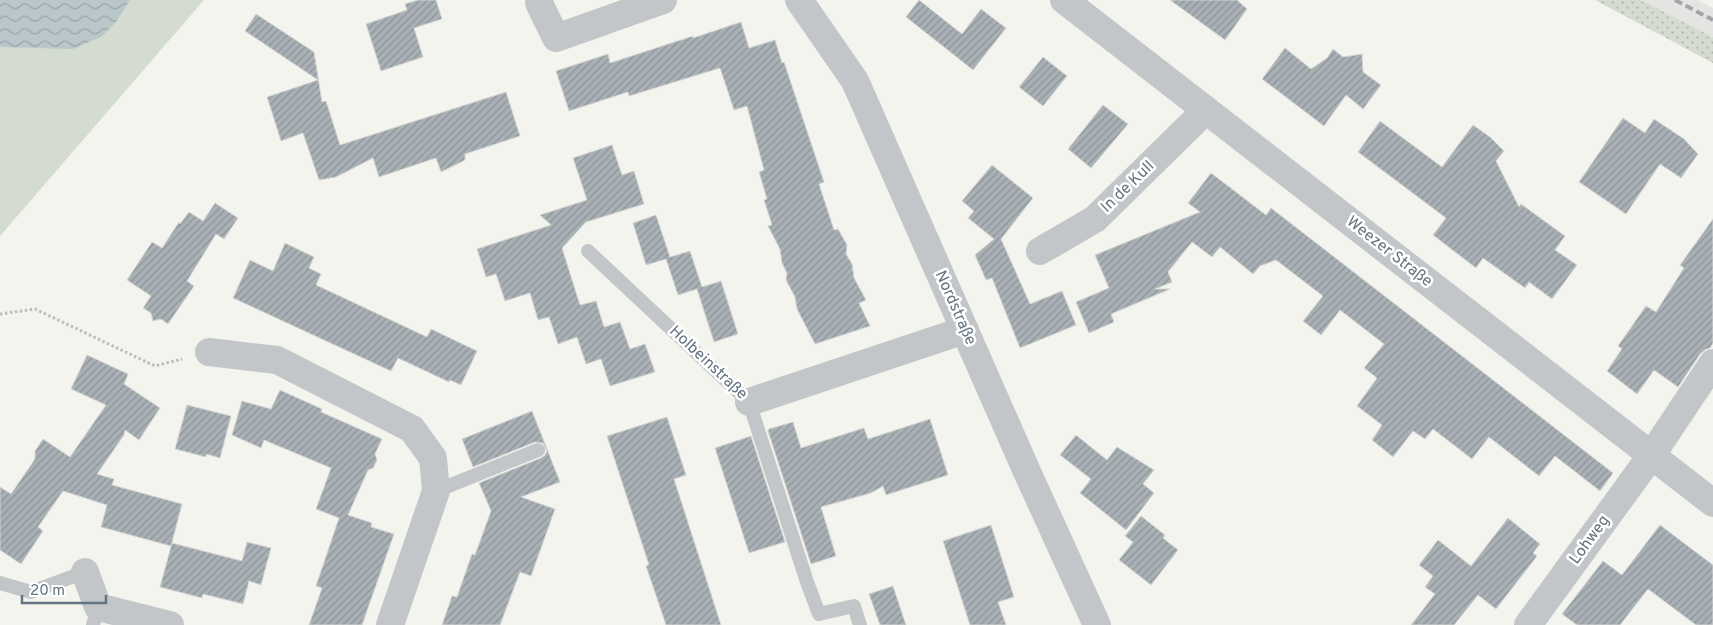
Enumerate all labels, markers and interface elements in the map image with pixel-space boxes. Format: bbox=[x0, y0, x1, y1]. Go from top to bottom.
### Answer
street label: In de Kull bbox=[1097, 157, 1159, 217]
street label: Weezer Straße bbox=[1342, 212, 1436, 292]
street label: Nordstraße bbox=[930, 268, 980, 348]
street label: Holbeinstraße bbox=[665, 322, 751, 404]
street label: Lohweg bbox=[1565, 512, 1615, 568]
scale bar bbox=[22, 572, 106, 604]
text: 20 m bbox=[30, 582, 65, 601]

